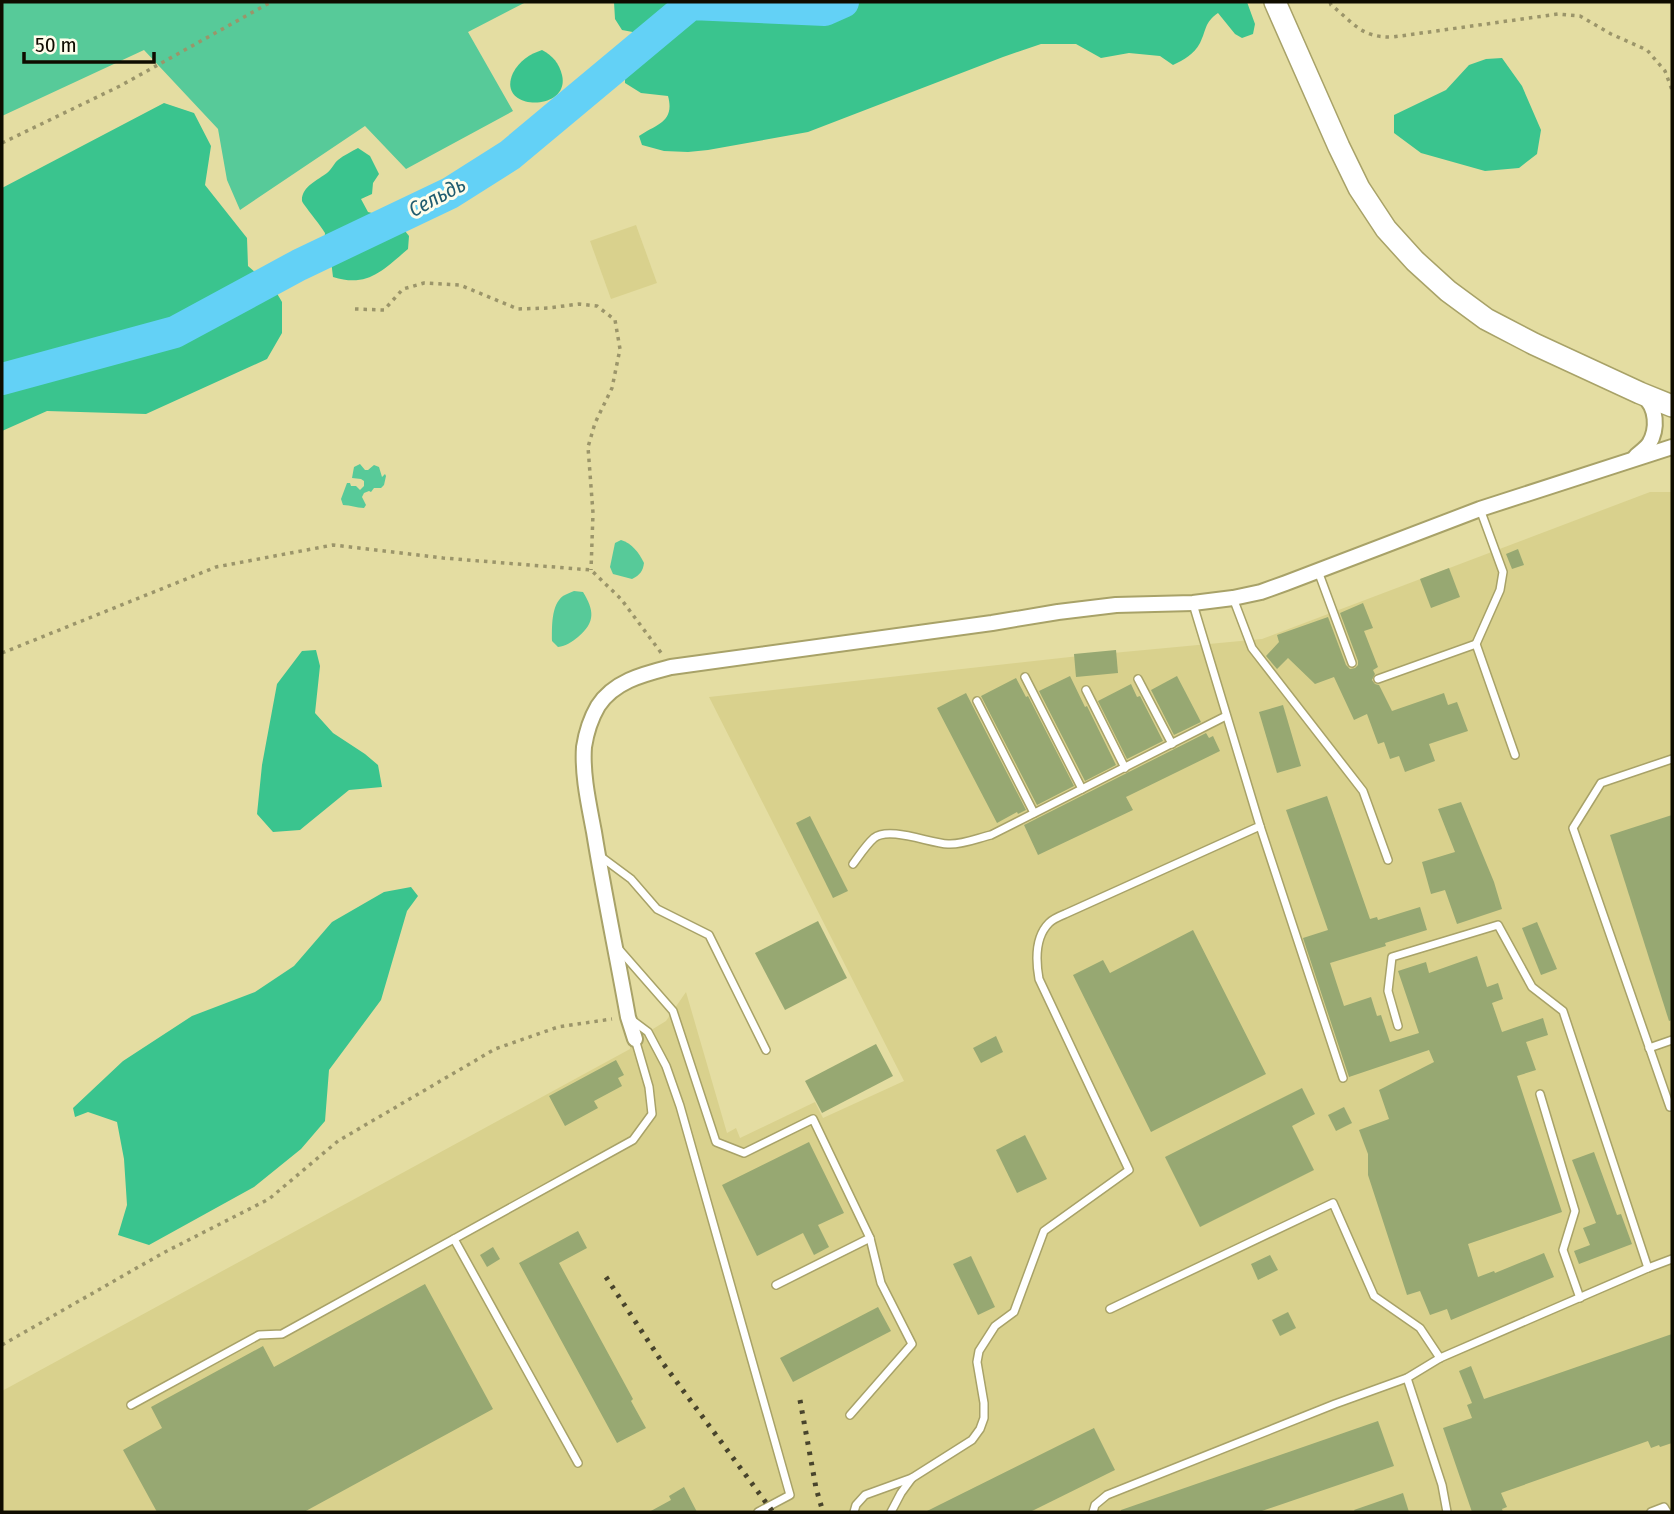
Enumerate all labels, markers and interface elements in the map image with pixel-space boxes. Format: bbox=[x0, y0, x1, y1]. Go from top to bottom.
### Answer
scale bar bbox=[24, 21, 154, 65]
text: 50 m bbox=[35, 32, 77, 58]
water label: Сельдь bbox=[404, 171, 470, 223]

